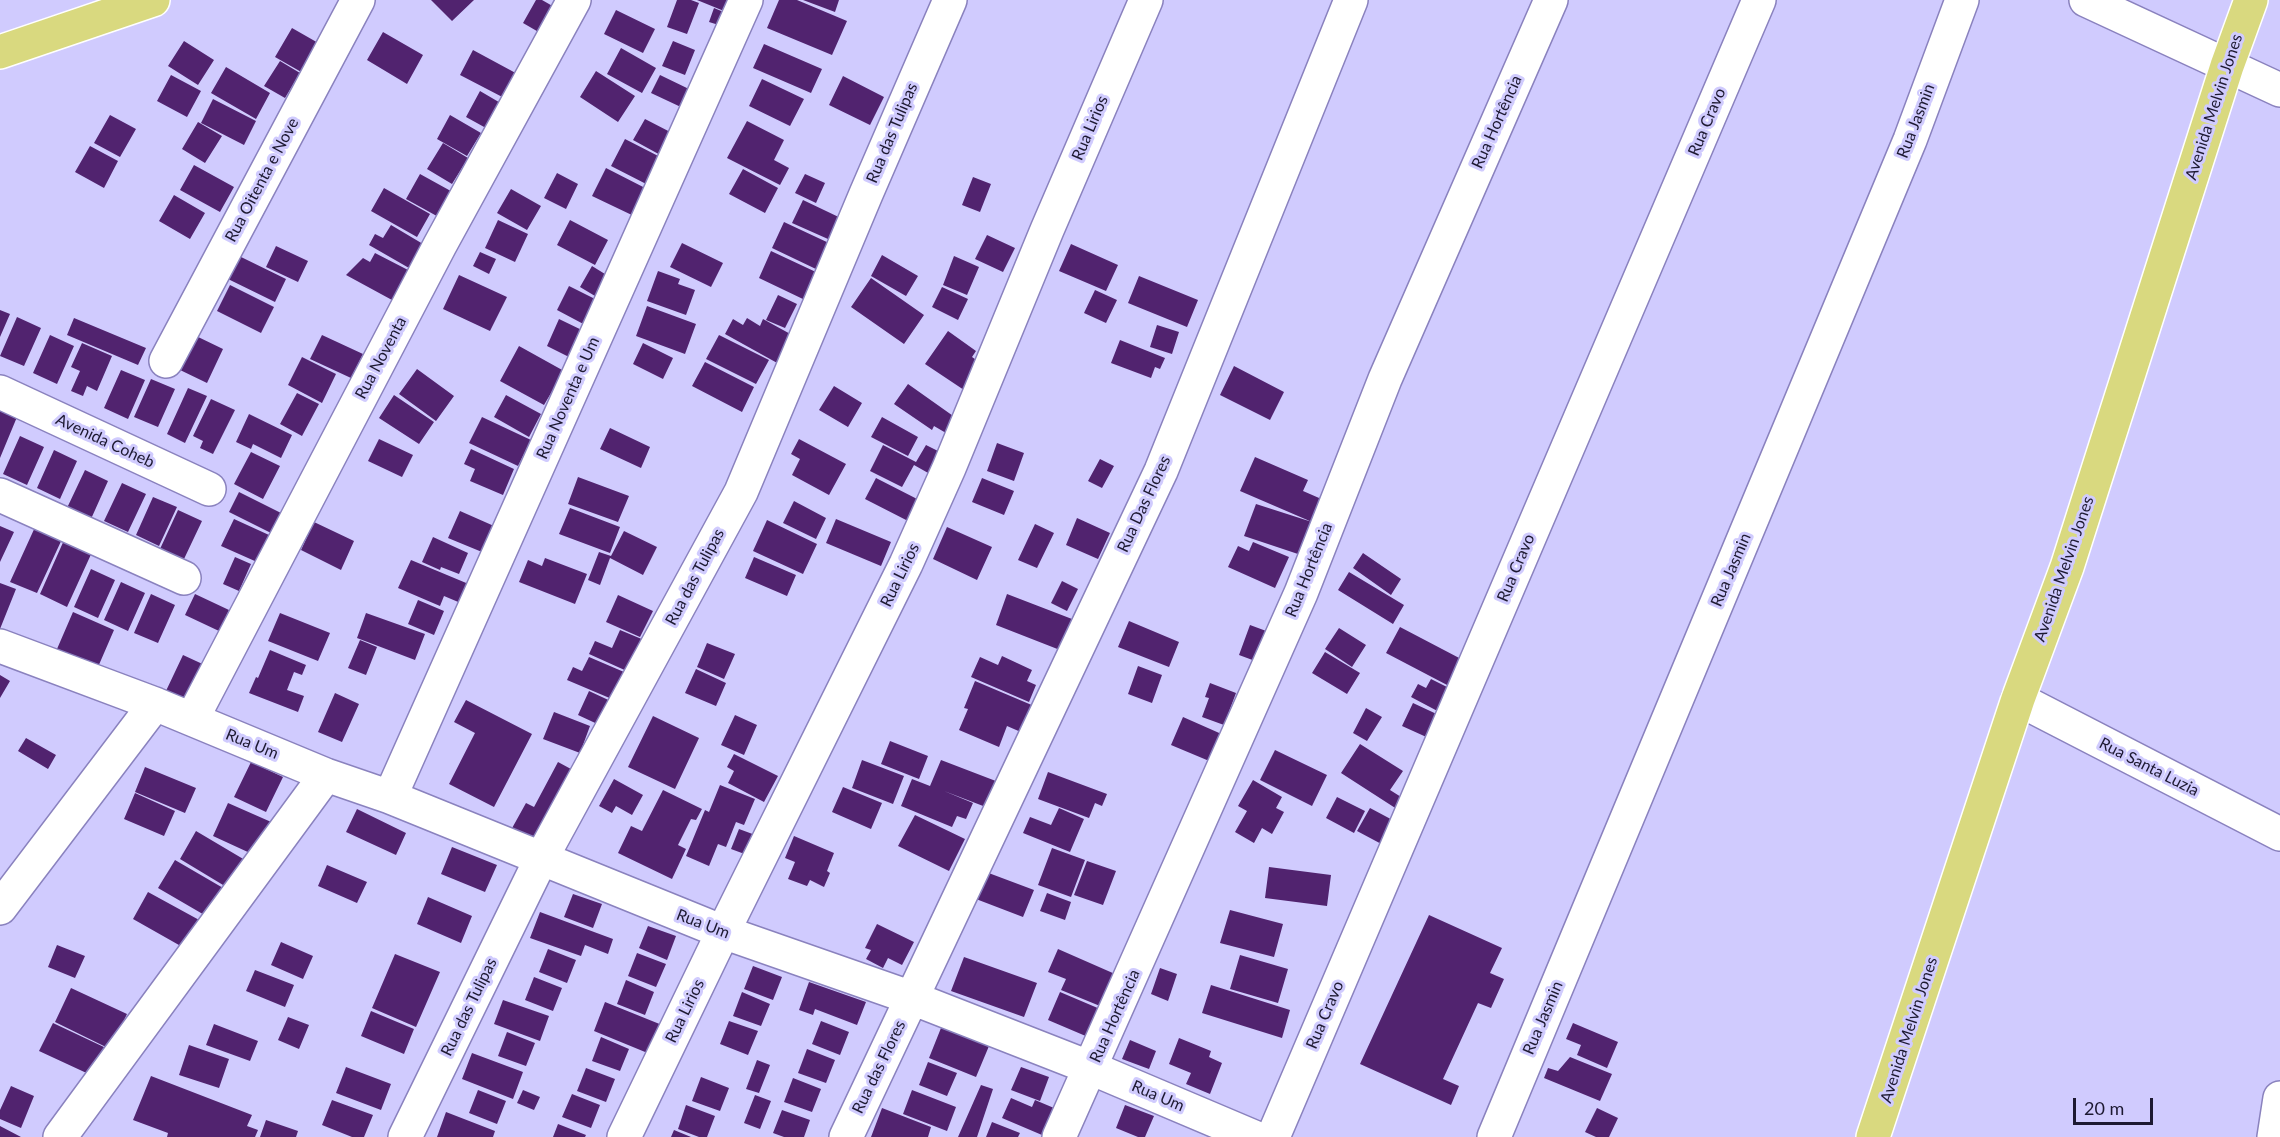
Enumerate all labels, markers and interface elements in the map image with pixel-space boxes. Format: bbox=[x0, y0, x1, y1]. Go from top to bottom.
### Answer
street label: Avenida Melvin Jones bbox=[2181, 32, 2247, 182]
street label: Rua Hortência bbox=[1468, 72, 1526, 172]
street label: Rua das Tulipas bbox=[862, 80, 922, 186]
street label: Rua Jasmin bbox=[1893, 81, 1939, 161]
street label: Rua Cravo bbox=[1684, 85, 1730, 159]
street label: Rua Lirios bbox=[1068, 93, 1112, 163]
street label: Rua Oitenta e Nove bbox=[221, 115, 303, 245]
street label: Rua Noventa bbox=[351, 314, 411, 402]
street label: Rua Noventa e Um bbox=[532, 334, 604, 462]
street label: Avenida Coheb bbox=[53, 410, 157, 472]
street label: Rua Das Flores bbox=[1113, 453, 1175, 555]
street label: Avenida Melvin Jones bbox=[2030, 494, 2098, 644]
street label: Rua Hortência bbox=[1281, 520, 1337, 620]
street label: Rua das Tulipas bbox=[661, 525, 729, 629]
street label: Rua Jasmin bbox=[1707, 530, 1755, 610]
street label: Rua Cravo bbox=[1493, 531, 1539, 605]
street label: Rua Lirios bbox=[876, 540, 924, 610]
street label: Rua Um bbox=[223, 725, 281, 763]
street label: Rua Santa Luzia bbox=[2096, 734, 2202, 800]
street label: Rua Um bbox=[674, 905, 732, 943]
street label: Rua das Tulipas bbox=[437, 955, 501, 1059]
street label: Avenida Melvin Jones bbox=[1876, 955, 1942, 1105]
street label: Rua Hortência bbox=[1086, 966, 1144, 1066]
street label: Rua Lirios bbox=[661, 976, 709, 1046]
street label: Rua Cravo bbox=[1302, 978, 1348, 1052]
street label: Rua Jasmin bbox=[1519, 978, 1567, 1058]
street label: Rua das Flores bbox=[848, 1017, 910, 1117]
street label: Rua Um bbox=[1129, 1076, 1187, 1116]
scale bar bbox=[2076, 1086, 2156, 1124]
text: 20 m bbox=[2084, 1097, 2124, 1119]

